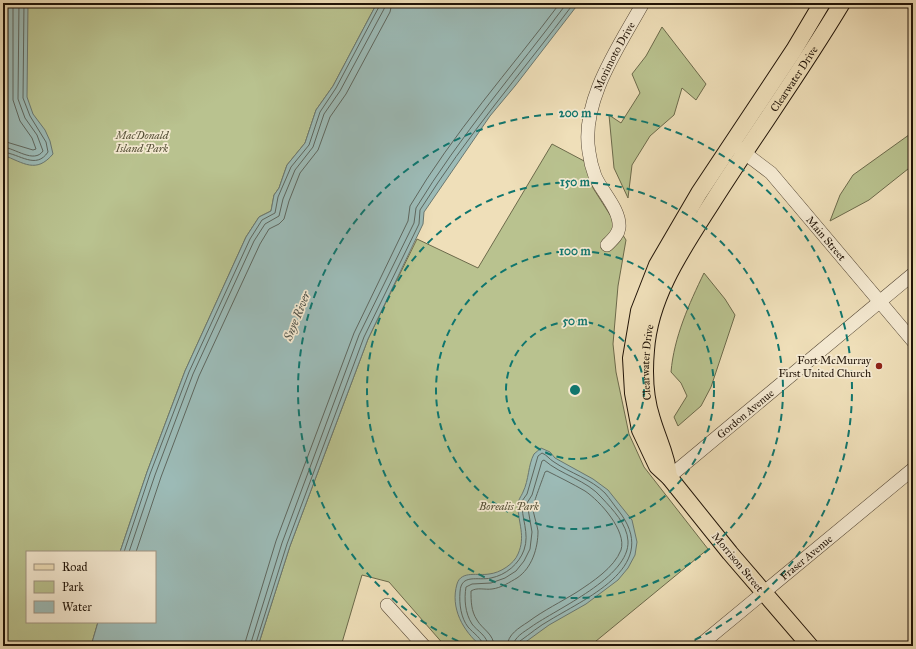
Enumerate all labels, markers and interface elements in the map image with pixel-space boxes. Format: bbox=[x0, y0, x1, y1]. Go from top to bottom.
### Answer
street label: Morimoto Drive bbox=[592, 19, 638, 93]
street label: Clearwater Drive bbox=[768, 43, 821, 114]
text: 200 m bbox=[559, 106, 592, 120]
park label: MacDonald Island Park bbox=[115, 129, 170, 155]
text: 150 m bbox=[560, 175, 591, 189]
street label: Main Street bbox=[803, 214, 849, 264]
text: 100 m bbox=[559, 244, 592, 258]
water label: Snye River bbox=[280, 289, 314, 343]
text: 50 m bbox=[562, 314, 589, 328]
street label: Clearwater Drive bbox=[639, 323, 657, 401]
place label: Fort McMurray First United Church bbox=[778, 354, 872, 380]
marker: Fort McMurray First United Church bbox=[874, 361, 884, 371]
centre of rings bbox=[568, 383, 582, 397]
street label: Gordon Avenue bbox=[714, 386, 777, 442]
park label: Borealis Park bbox=[478, 500, 539, 513]
street label: Morrison Street bbox=[709, 530, 766, 595]
street label: Fraser Avenue bbox=[778, 532, 836, 583]
legend bbox=[26, 551, 156, 623]
text: Road bbox=[62, 560, 88, 574]
text: Park bbox=[62, 580, 84, 594]
text: Water bbox=[62, 600, 92, 614]

